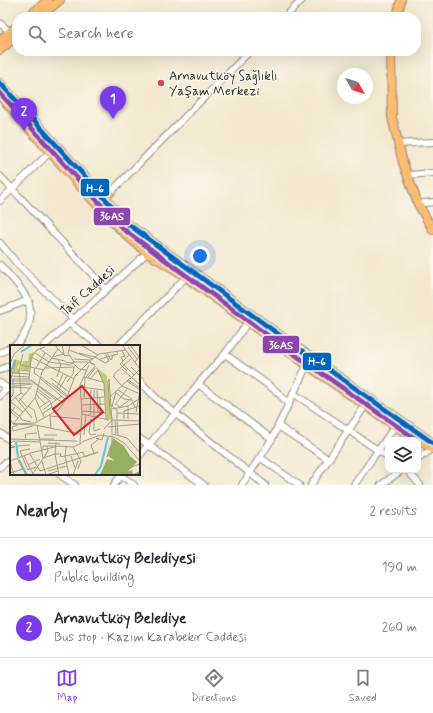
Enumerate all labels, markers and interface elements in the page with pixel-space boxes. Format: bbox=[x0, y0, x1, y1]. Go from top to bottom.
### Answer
search box bbox=[12, 12, 421, 56]
icon: search bbox=[26, 23, 48, 45]
text: Search here bbox=[58, 24, 134, 44]
place label: Arnavutköy Sağlıklı Yaşam Merkezi bbox=[169, 68, 278, 100]
north arrow bbox=[337, 68, 373, 104]
marker: Arnavutköy Sağlıklı Yaşam Merkezi bbox=[156, 78, 166, 88]
pin: 1 bbox=[100, 86, 126, 119]
pin: 2 bbox=[11, 98, 37, 131]
line badge: H-6 bbox=[80, 178, 110, 197]
text: H-6 bbox=[86, 182, 104, 196]
line badge: 36AS bbox=[93, 207, 131, 226]
text: 36AS bbox=[100, 210, 124, 224]
your location bbox=[190, 246, 210, 266]
street label: Taif Caddesi bbox=[57, 262, 119, 320]
line badge: 36AS bbox=[262, 335, 300, 354]
text: 36AS bbox=[269, 339, 293, 353]
inset map bbox=[10, 345, 140, 475]
line badge: H-6 bbox=[302, 352, 332, 371]
text: H-6 bbox=[308, 355, 326, 369]
map controls bbox=[385, 437, 421, 473]
button: layers bbox=[385, 437, 421, 473]
text: Nearby bbox=[16, 500, 68, 522]
text: 2 results bbox=[370, 503, 417, 520]
text: Arnavutköy Belediyesi bbox=[54, 549, 196, 569]
text: 1 bbox=[26, 559, 32, 576]
text: 190 m bbox=[382, 559, 417, 576]
text: Public building bbox=[54, 569, 134, 586]
text: Arnavutköy Belediye bbox=[54, 609, 186, 629]
text: 2 bbox=[26, 619, 32, 636]
text: 260 m bbox=[382, 619, 417, 636]
text: Bus stop · Kazım Karabekir Caddesi bbox=[54, 629, 247, 646]
tab: Map bbox=[56, 667, 78, 705]
tab: Directions bbox=[191, 667, 236, 705]
tab: Saved bbox=[349, 667, 377, 705]

